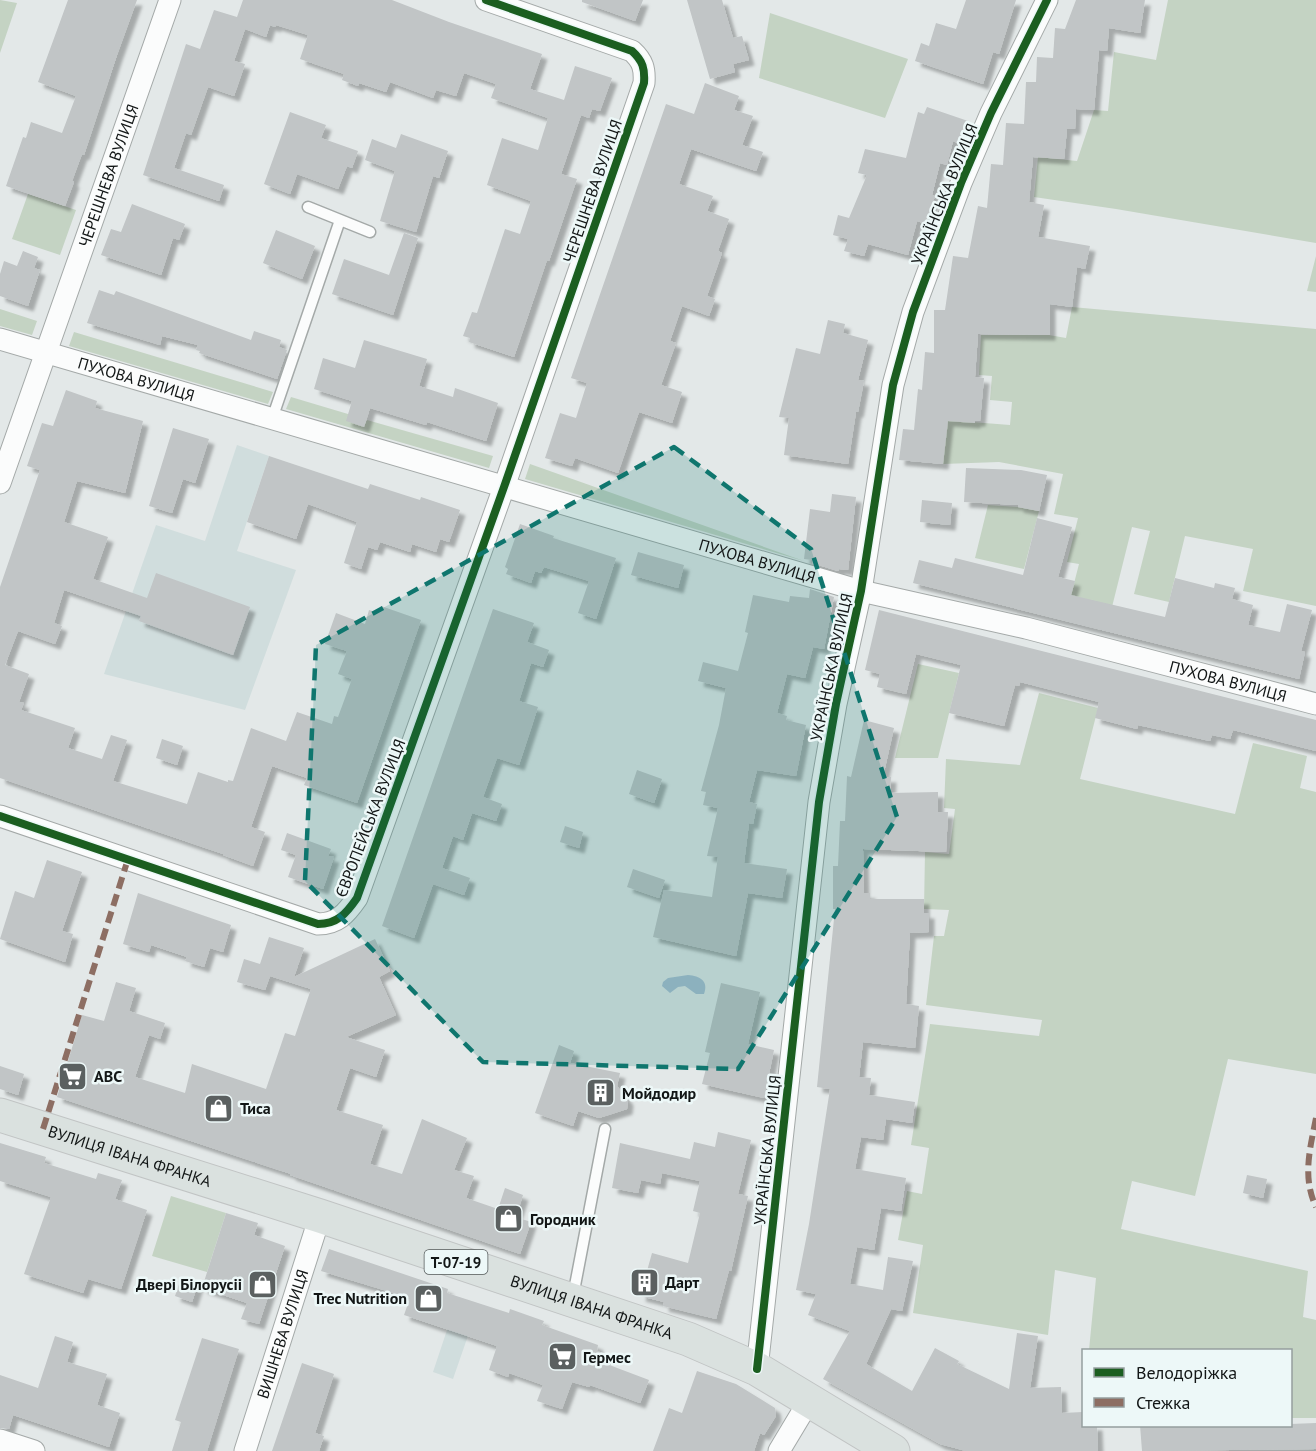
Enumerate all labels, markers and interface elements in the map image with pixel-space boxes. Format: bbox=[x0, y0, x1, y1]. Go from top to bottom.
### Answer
street label: ЧЕРЕШНЕВА ВУЛИЦЯ bbox=[74, 101, 143, 250]
street label: ЧЕРЕШНЕВА ВУЛИЦЯ bbox=[558, 117, 626, 265]
street label: УКРАЇНСЬКА ВУЛИЦЯ bbox=[906, 120, 982, 268]
street label: ПУХОВА ВУЛИЦЯ bbox=[76, 352, 197, 405]
street label: ПУХОВА ВУЛИЦЯ bbox=[697, 534, 818, 587]
street label: УКРАЇНСЬКА ВУЛИЦЯ bbox=[806, 591, 856, 743]
street label: ПУХОВА ВУЛИЦЯ bbox=[1167, 656, 1289, 706]
street label: ЄВРОПЕЙСЬКА ВУЛИЦЯ bbox=[331, 736, 409, 900]
supermarket icon: ABC bbox=[57, 1060, 89, 1092]
place label: ABC bbox=[94, 1066, 122, 1086]
street label: УКРАЇНСЬКА ВУЛИЦЯ bbox=[749, 1074, 785, 1226]
building icon: Мойдодир bbox=[585, 1077, 617, 1109]
place label: Мойдодир bbox=[622, 1083, 697, 1103]
shop icon: Тиса bbox=[203, 1092, 235, 1124]
place label: Тиса bbox=[240, 1098, 271, 1118]
street label: ВУЛИЦЯ ІВАНА ФРАНКА bbox=[46, 1121, 214, 1191]
shop icon: Городник bbox=[493, 1203, 525, 1235]
place label: Городник bbox=[530, 1209, 596, 1229]
road number: Т-07-19 bbox=[424, 1250, 488, 1274]
building icon: Дарт bbox=[628, 1266, 660, 1298]
street label: ВИШНЕВА ВУЛИЦЯ bbox=[252, 1267, 312, 1401]
shop icon: Двері Білорусіі bbox=[247, 1268, 279, 1300]
street label: ВУЛИЦЯ ІВАНА ФРАНКА bbox=[508, 1270, 676, 1343]
place label: Дарт bbox=[665, 1272, 700, 1292]
place label: Двері Білорусіі bbox=[136, 1274, 242, 1294]
shop icon: Trec Nutrition bbox=[412, 1282, 444, 1314]
place label: Trec Nutrition bbox=[314, 1288, 407, 1308]
supermarket icon: Гермес bbox=[546, 1341, 578, 1373]
place label: Гермес bbox=[583, 1347, 631, 1367]
legend bbox=[1082, 1349, 1292, 1427]
text: Велодоріжка bbox=[1136, 1361, 1237, 1384]
text: Стежка bbox=[1136, 1391, 1190, 1414]

